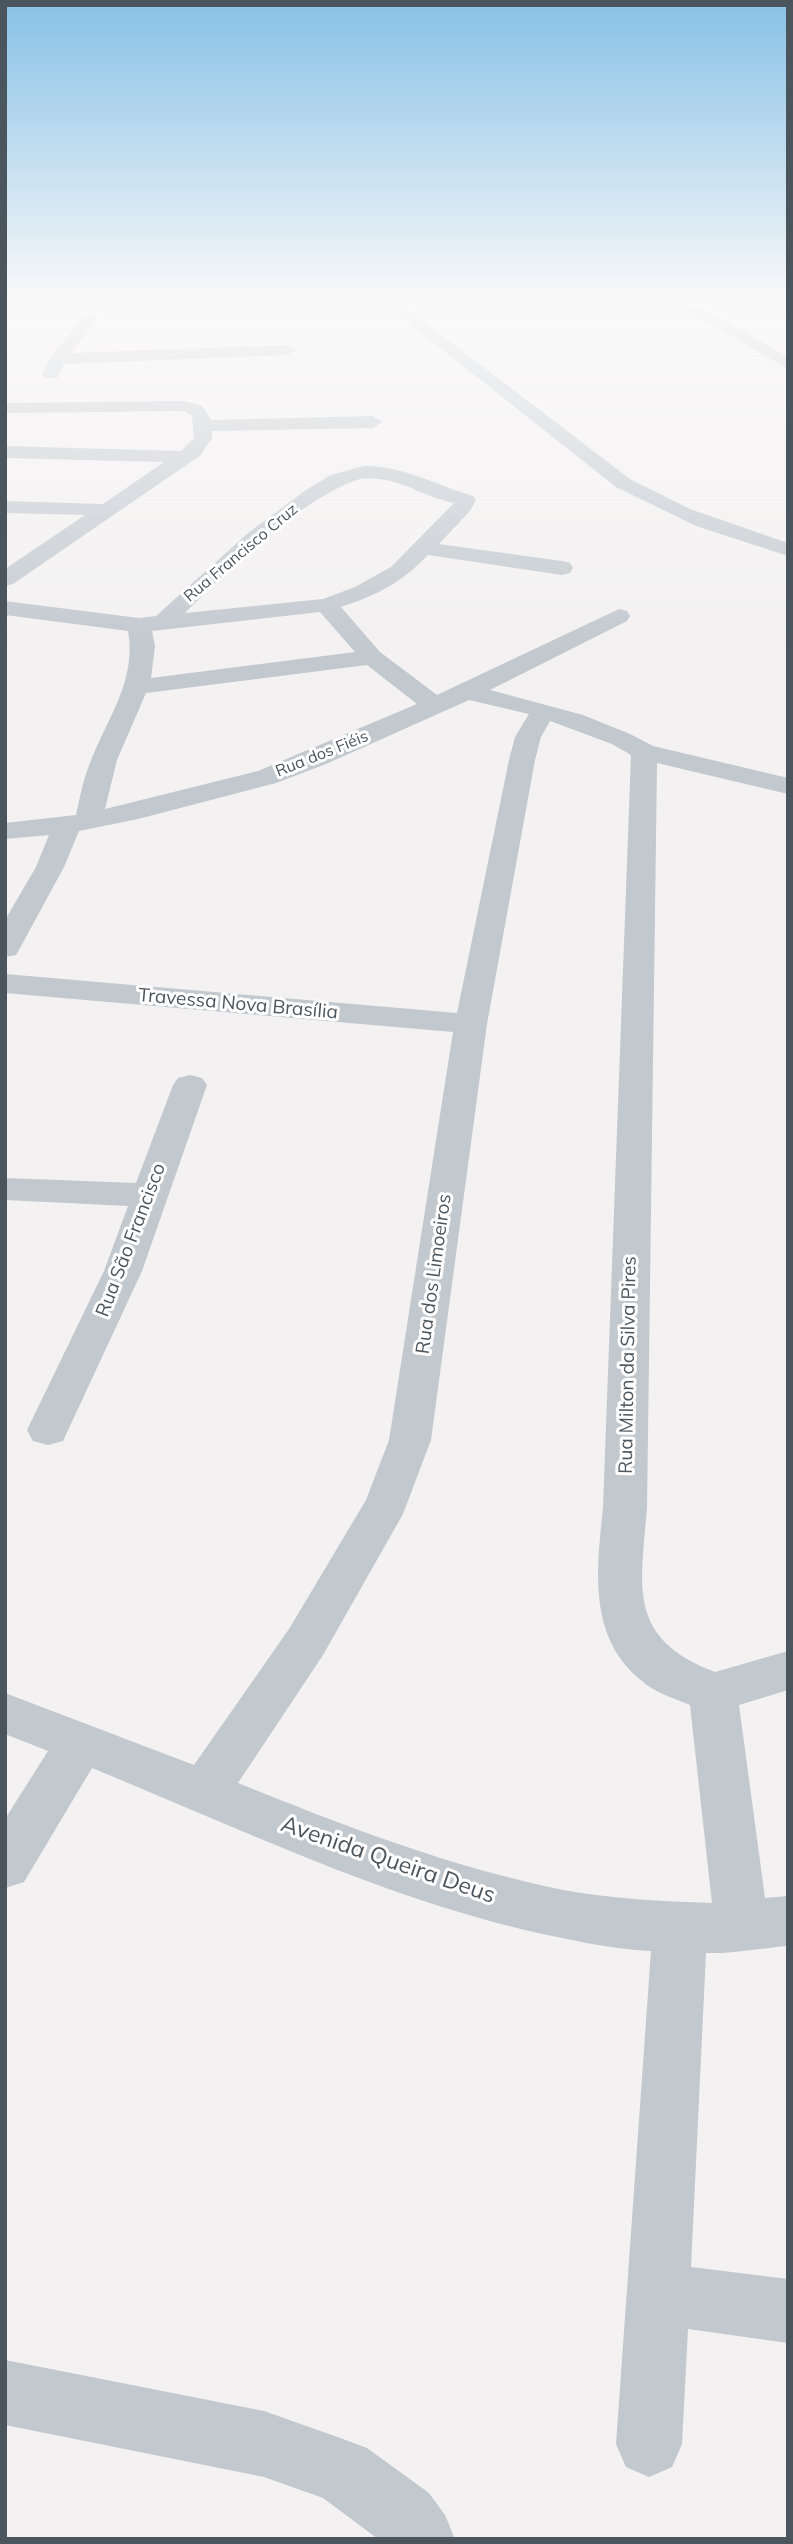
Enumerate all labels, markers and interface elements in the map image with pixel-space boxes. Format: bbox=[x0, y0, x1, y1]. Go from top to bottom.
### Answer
street label: Rua Francisco Cruz bbox=[180, 500, 302, 606]
street label: Rua dos Fiéis bbox=[273, 727, 371, 781]
street label: Travessa Nova Brasília bbox=[137, 984, 339, 1024]
street label: Rua São Francisco bbox=[91, 1160, 171, 1320]
street label: Rua dos Limoeiros bbox=[411, 1192, 457, 1356]
street label: Rua Milton da Silva Pires bbox=[615, 1256, 641, 1474]
street label: Avenida Queira Deus bbox=[277, 1810, 499, 1910]

